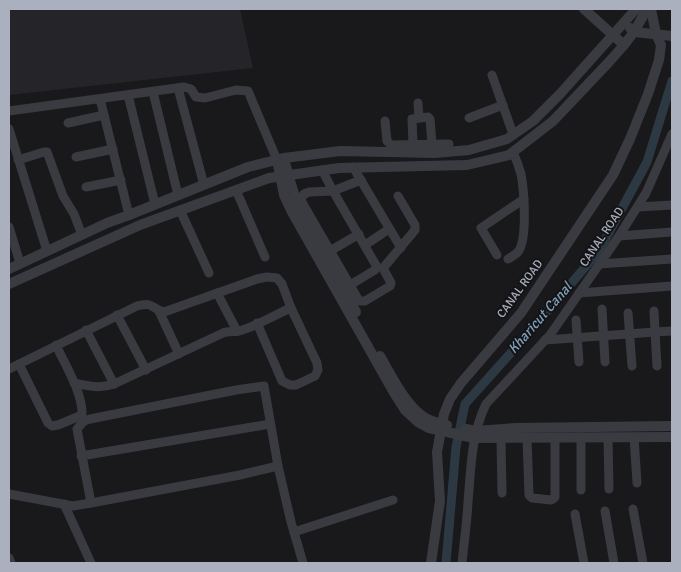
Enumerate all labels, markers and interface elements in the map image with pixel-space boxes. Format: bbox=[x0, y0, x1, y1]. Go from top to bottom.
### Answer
street label: CANAL ROAD bbox=[577, 204, 628, 270]
street label: CANAL ROAD bbox=[494, 257, 546, 321]
water label: Kharicut Canal bbox=[504, 278, 576, 357]

